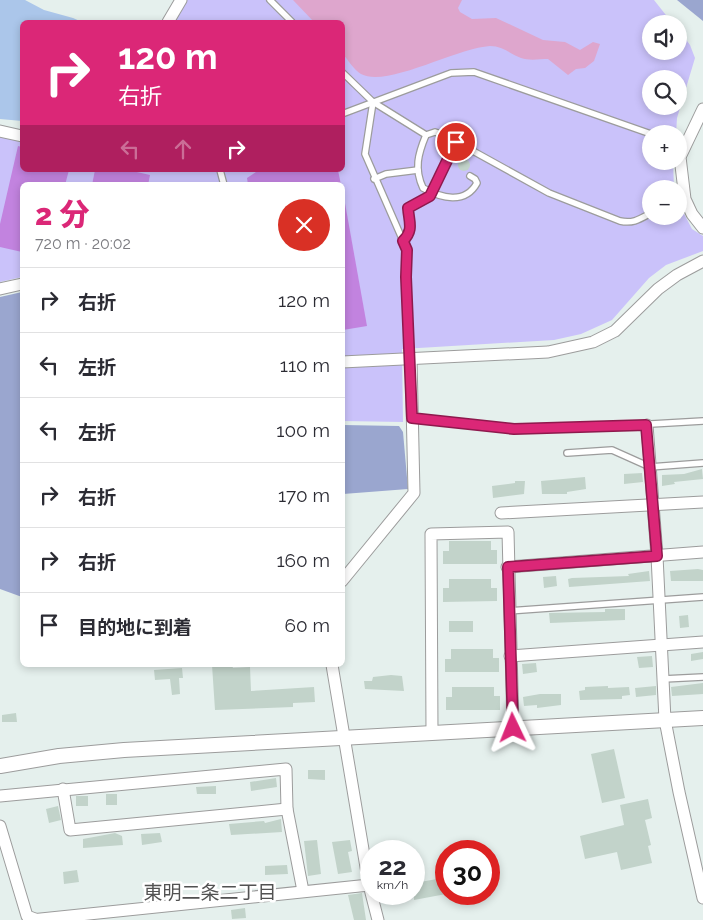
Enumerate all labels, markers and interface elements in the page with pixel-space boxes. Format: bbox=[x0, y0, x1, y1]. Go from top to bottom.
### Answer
map controls bbox=[642, 15, 687, 225]
button: sound bbox=[642, 15, 687, 60]
text: 120 m bbox=[118, 36, 218, 77]
icon: right bbox=[35, 40, 100, 105]
button: search bbox=[642, 70, 687, 115]
text: 右折 bbox=[118, 83, 162, 109]
pin bbox=[435, 121, 477, 163]
button: + bbox=[642, 125, 687, 170]
icon: arrive bbox=[442, 128, 470, 156]
icon: left bbox=[116, 135, 144, 163]
icon: ahead bbox=[169, 135, 197, 163]
icon: right bbox=[222, 135, 250, 163]
button: − bbox=[642, 180, 687, 225]
text: 2 分 bbox=[35, 197, 89, 232]
button: close bbox=[278, 199, 330, 251]
text: 720 m · 20:02 bbox=[35, 234, 131, 253]
icon: right bbox=[35, 286, 63, 314]
text: 120 m bbox=[278, 289, 330, 311]
text: 右折 bbox=[78, 291, 116, 313]
icon: left bbox=[35, 351, 63, 379]
text: 110 m bbox=[280, 354, 330, 376]
text: 左折 bbox=[78, 356, 116, 378]
icon: left bbox=[35, 416, 63, 444]
text: 100 m bbox=[276, 419, 330, 441]
text: 左折 bbox=[78, 421, 116, 443]
icon: right bbox=[35, 481, 63, 509]
text: 170 m bbox=[278, 484, 330, 506]
text: 右折 bbox=[78, 486, 116, 508]
icon: right bbox=[35, 546, 63, 574]
text: 160 m bbox=[276, 549, 330, 571]
text: 右折 bbox=[78, 551, 116, 573]
icon: arrive bbox=[35, 611, 63, 639]
text: 60 m bbox=[285, 614, 330, 636]
text: 目的地に到着 bbox=[78, 616, 192, 638]
position arrow bbox=[486, 701, 538, 753]
speed limit sign: 30 bbox=[435, 840, 500, 905]
text: 22 bbox=[378, 851, 407, 881]
text: km/h bbox=[377, 878, 408, 892]
district label: 東明二条二丁目 bbox=[143, 881, 277, 903]

